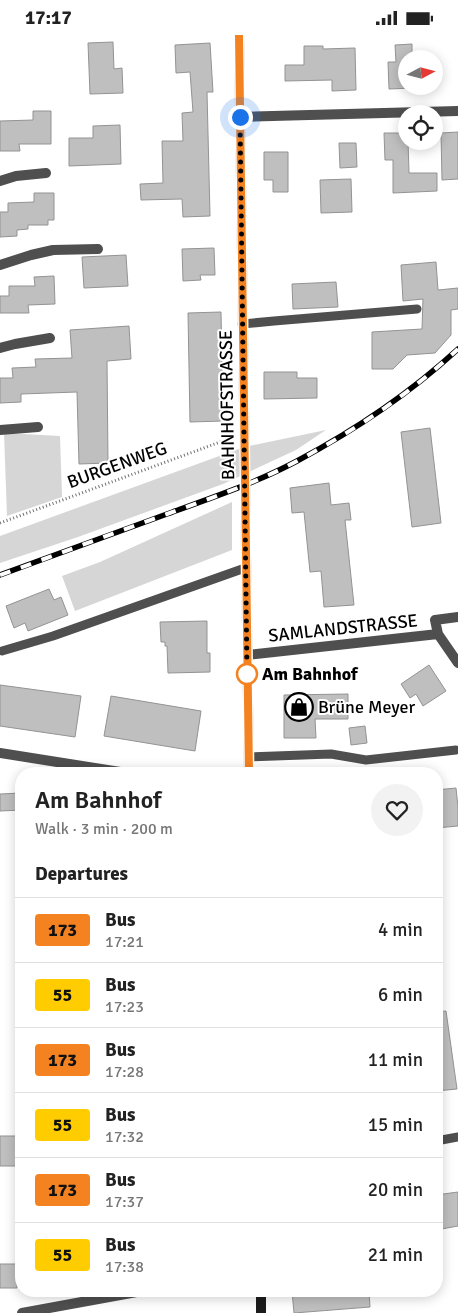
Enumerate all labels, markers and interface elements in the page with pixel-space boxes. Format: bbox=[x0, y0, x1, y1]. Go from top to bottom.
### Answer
text: 17:17 bbox=[25, 6, 72, 30]
north arrow bbox=[398, 50, 442, 95]
map controls bbox=[398, 50, 443, 150]
your location bbox=[228, 105, 253, 130]
button: locate bbox=[398, 105, 443, 150]
street label: BAHNHOFSTRASSE bbox=[215, 330, 239, 480]
street label: BURGENWEG bbox=[64, 437, 170, 493]
street label: SAMLANDSTRASSE bbox=[267, 609, 419, 647]
marker: Am Bahnhof bbox=[236, 663, 258, 685]
place label: Am Bahnhof bbox=[262, 663, 359, 685]
shop icon: Brüne Meyer bbox=[284, 692, 314, 722]
place label: Brüne Meyer bbox=[318, 696, 415, 718]
button: heart bbox=[371, 784, 423, 836]
text: Am Bahnhof bbox=[35, 785, 161, 815]
text: Walk · 3 min · 200 m bbox=[35, 819, 173, 839]
text: Departures bbox=[35, 862, 128, 886]
text: Bus bbox=[105, 908, 136, 932]
text: 4 min bbox=[378, 918, 423, 942]
text: 173 bbox=[48, 919, 77, 941]
text: 17:21 bbox=[105, 932, 144, 952]
text: Bus bbox=[105, 973, 136, 997]
text: 6 min bbox=[378, 983, 423, 1007]
text: 55 bbox=[53, 984, 72, 1006]
text: 17:23 bbox=[105, 997, 144, 1017]
text: Bus bbox=[105, 1038, 136, 1062]
text: 11 min bbox=[368, 1048, 423, 1072]
text: 173 bbox=[48, 1049, 77, 1071]
text: 17:28 bbox=[105, 1062, 144, 1082]
text: Bus bbox=[105, 1103, 136, 1127]
text: 15 min bbox=[368, 1113, 423, 1137]
text: 55 bbox=[53, 1114, 72, 1136]
text: 17:32 bbox=[105, 1127, 144, 1147]
text: Bus bbox=[105, 1168, 136, 1192]
text: 20 min bbox=[368, 1178, 423, 1202]
text: 173 bbox=[48, 1179, 77, 1201]
text: 17:37 bbox=[105, 1192, 144, 1212]
text: Bus bbox=[105, 1233, 136, 1257]
text: 21 min bbox=[368, 1243, 423, 1267]
text: 55 bbox=[53, 1244, 72, 1266]
text: 17:38 bbox=[105, 1257, 144, 1277]

